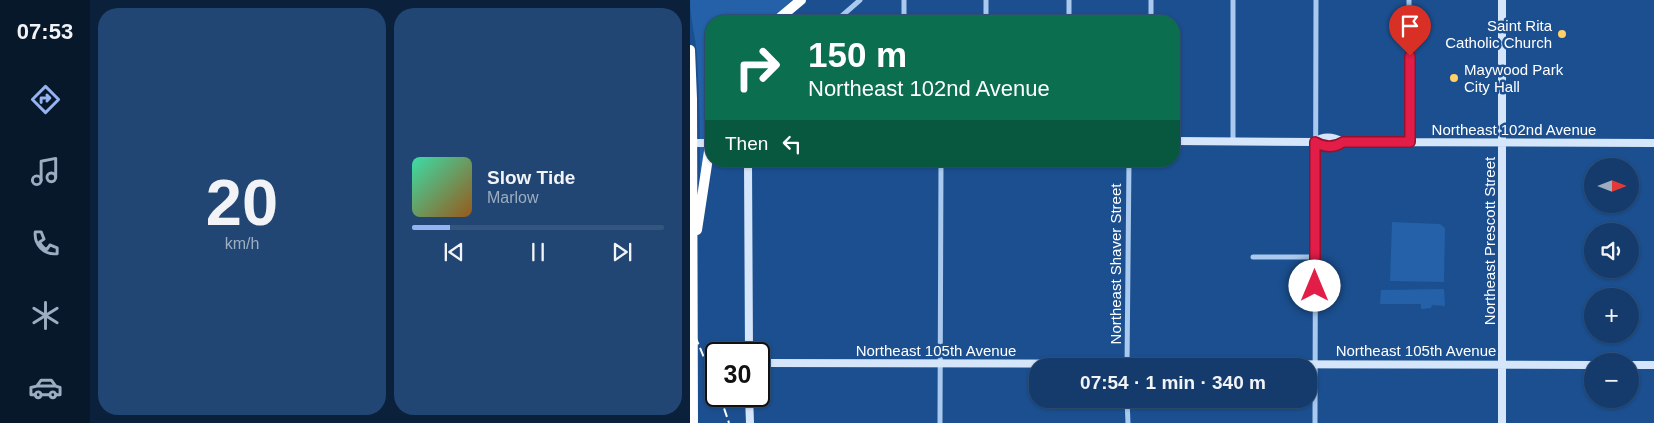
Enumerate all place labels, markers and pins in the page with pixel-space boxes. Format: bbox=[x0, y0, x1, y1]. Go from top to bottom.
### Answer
pin bbox=[1389, 5, 1431, 56]
place label: Saint Rita Catholic Church bbox=[1445, 17, 1553, 51]
marker: Saint Rita Catholic Church bbox=[1556, 28, 1568, 40]
place label: Maywood Park City Hall bbox=[1464, 61, 1564, 95]
marker: Maywood Park City Hall bbox=[1448, 72, 1460, 84]

